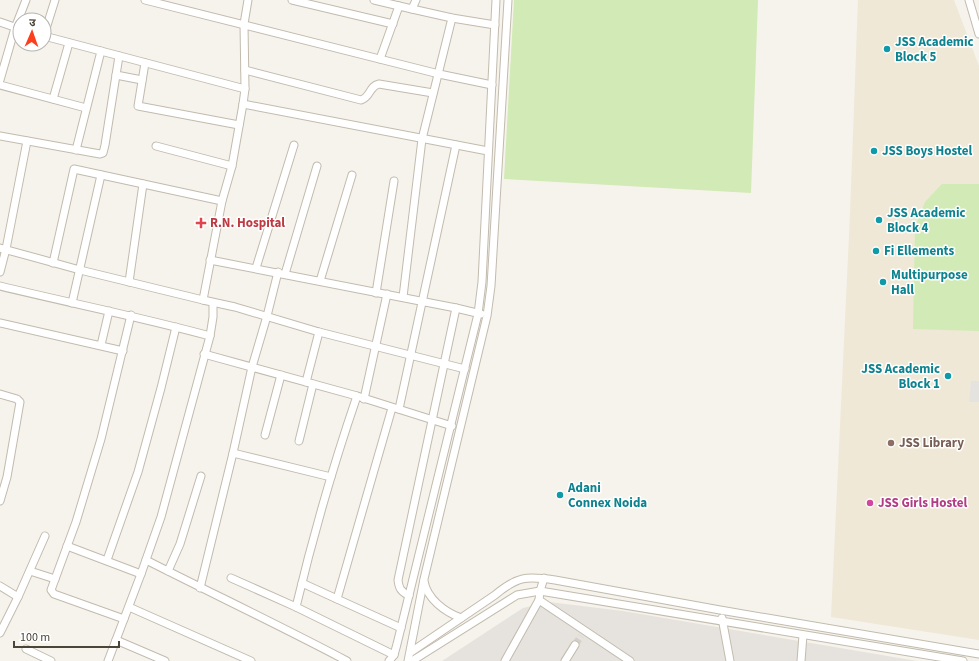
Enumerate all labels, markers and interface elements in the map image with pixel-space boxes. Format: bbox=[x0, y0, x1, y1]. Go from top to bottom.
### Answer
north arrow bbox=[12, 12, 52, 52]
text: उ bbox=[29, 15, 36, 30]
place label: JSS Academic Block 5 bbox=[895, 33, 974, 66]
marker: JSS Academic Block 5 bbox=[882, 44, 892, 54]
place label: JSS Boys Hostel bbox=[882, 142, 972, 160]
marker: JSS Boys Hostel bbox=[869, 146, 879, 156]
place label: JSS Academic Block 4 bbox=[887, 204, 966, 237]
place label: R.N. Hospital bbox=[210, 214, 285, 232]
marker: JSS Academic Block 4 bbox=[874, 215, 884, 225]
marker: R.N. Hospital bbox=[195, 217, 207, 229]
place label: Fi Ellements bbox=[884, 242, 954, 260]
marker: Fi Ellements bbox=[871, 246, 881, 256]
place label: Multipurpose Hall bbox=[891, 266, 968, 299]
marker: Multipurpose Hall bbox=[878, 277, 888, 287]
place label: JSS Academic Block 1 bbox=[861, 360, 940, 393]
marker: JSS Academic Block 1 bbox=[943, 371, 953, 381]
place label: JSS Library bbox=[899, 434, 964, 452]
marker: JSS Library bbox=[886, 438, 896, 448]
place label: Adani Connex Noida bbox=[567, 479, 647, 512]
marker: Adani Connex Noida bbox=[555, 490, 565, 500]
place label: JSS Girls Hostel bbox=[878, 494, 967, 512]
marker: JSS Girls Hostel bbox=[865, 498, 875, 508]
scale bar bbox=[14, 623, 119, 649]
text: 100 m bbox=[20, 629, 50, 646]

